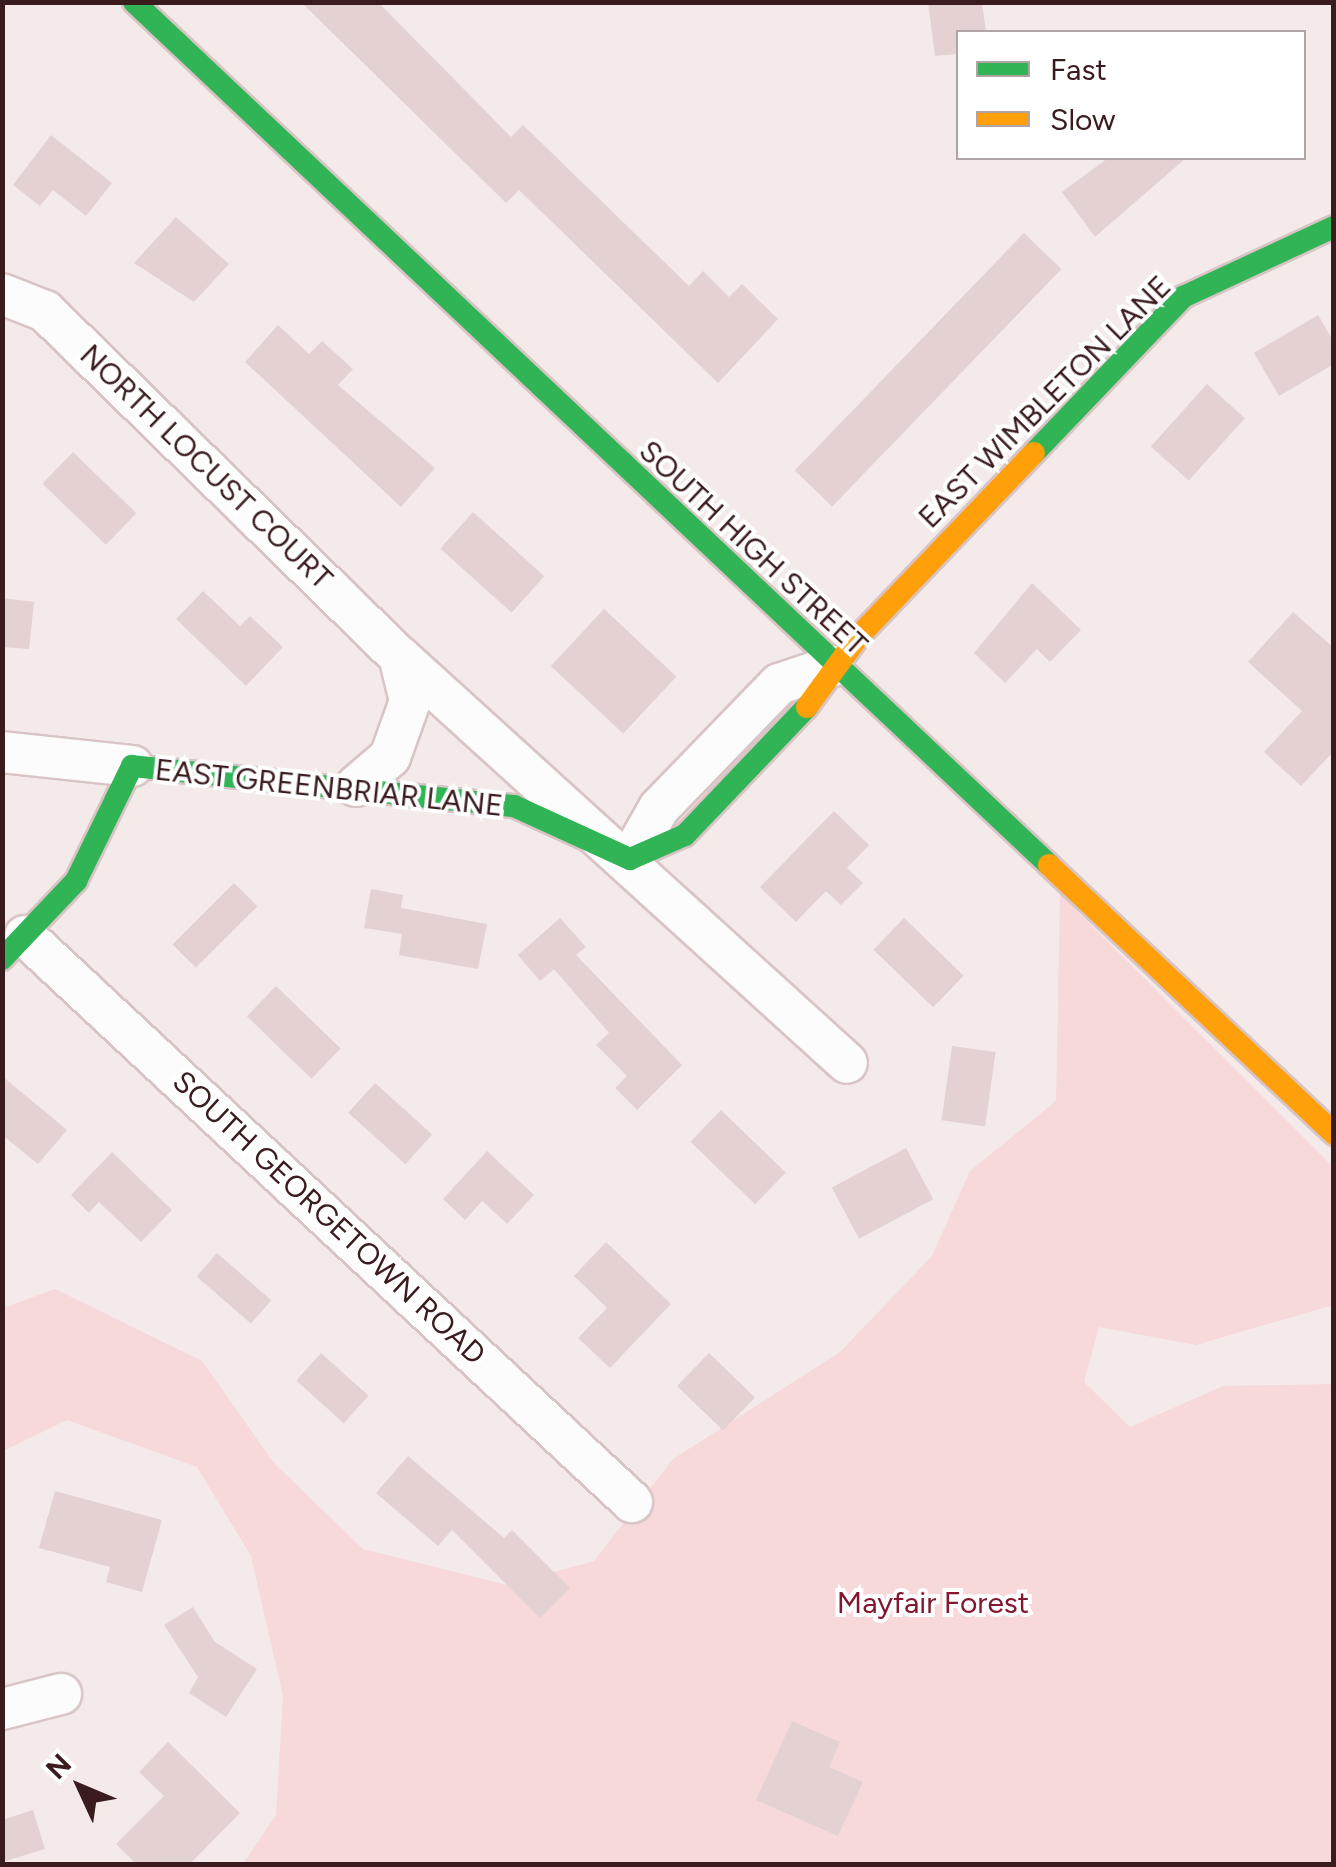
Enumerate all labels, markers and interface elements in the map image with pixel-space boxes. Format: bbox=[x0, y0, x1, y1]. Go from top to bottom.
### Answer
legend bbox=[956, 30, 1306, 160]
text: Fast bbox=[1050, 51, 1107, 88]
text: Slow bbox=[1050, 101, 1116, 138]
street label: EAST WIMBLETON LANE bbox=[911, 268, 1179, 536]
street label: NORTH LOCUST COURT bbox=[72, 337, 340, 597]
street label: SOUTH HIGH STREET bbox=[632, 433, 874, 663]
street label: EAST GREENBRIAR LANE bbox=[153, 752, 505, 824]
street label: SOUTH GEORGETOWN ROAD bbox=[165, 1064, 493, 1372]
park label: Mayfair Forest bbox=[837, 1585, 1029, 1621]
north arrow bbox=[30, 1737, 130, 1837]
text: N bbox=[39, 1747, 78, 1786]

